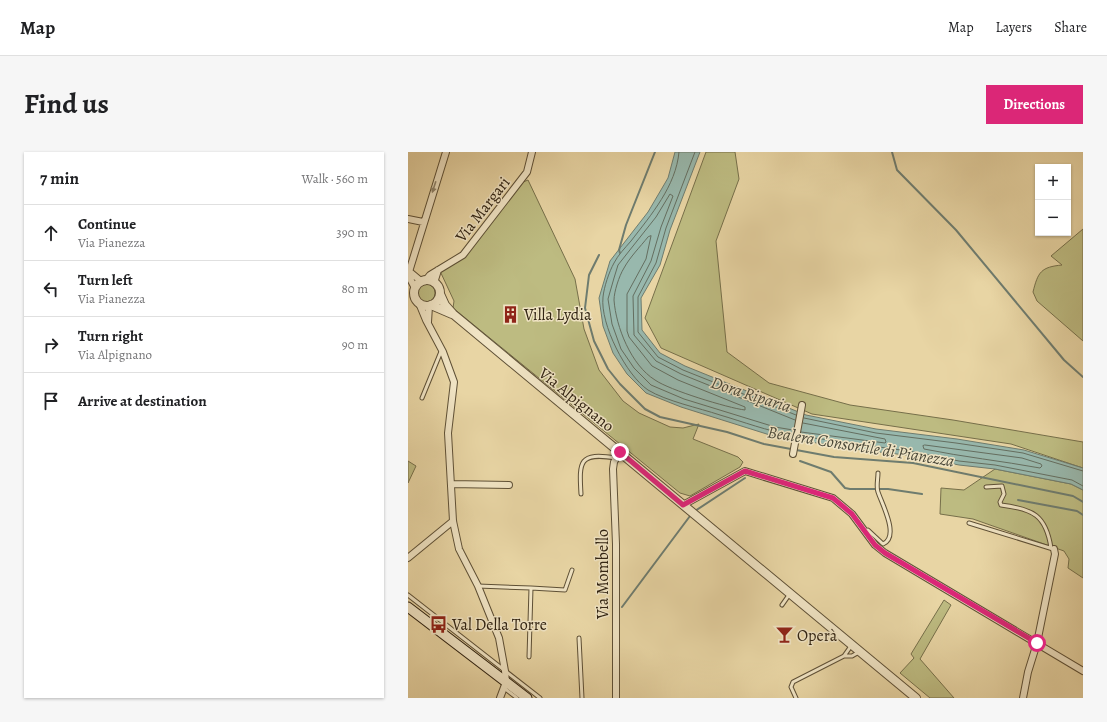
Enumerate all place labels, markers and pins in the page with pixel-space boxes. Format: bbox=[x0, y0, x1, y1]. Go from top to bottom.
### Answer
building icon: Villa Lydia bbox=[501, 304, 521, 324]
place label: Villa Lydia bbox=[523, 304, 592, 326]
bus stop icon: Val Della Torre bbox=[429, 614, 449, 634]
place label: Val Della Torre bbox=[451, 614, 547, 636]
bar icon: Operà bbox=[774, 625, 794, 645]
place label: Operà bbox=[797, 625, 838, 647]

